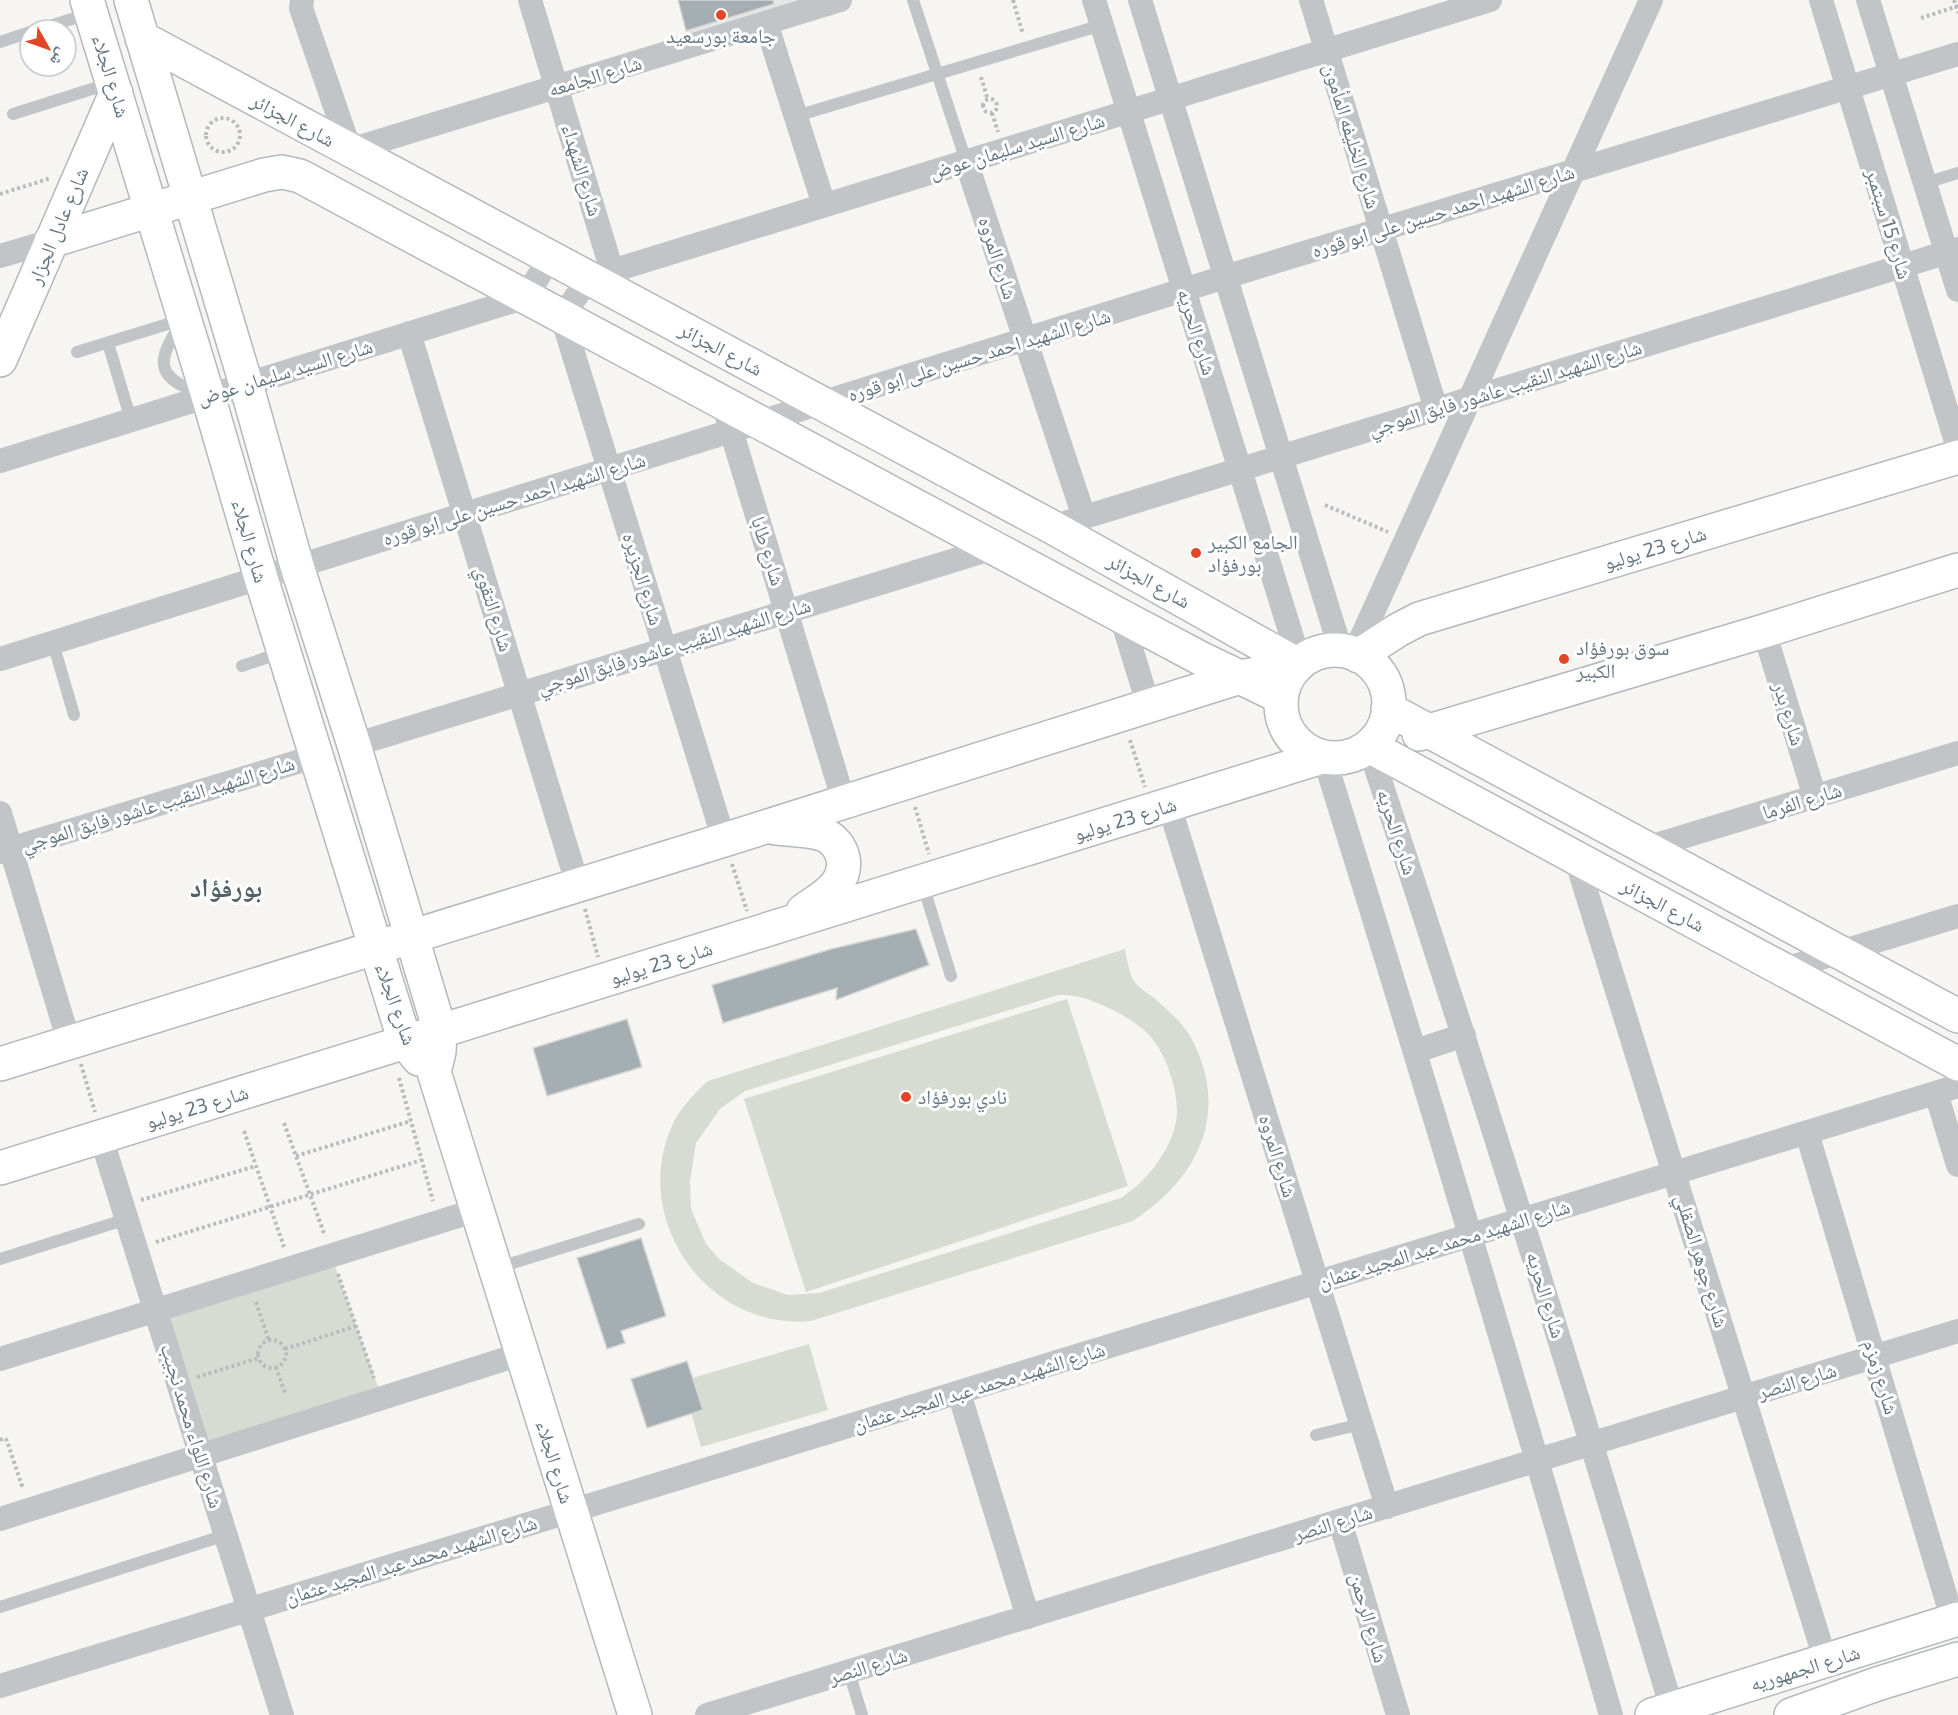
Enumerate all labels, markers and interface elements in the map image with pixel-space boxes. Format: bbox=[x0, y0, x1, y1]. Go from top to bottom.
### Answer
marker: جامعة بورسعيد bbox=[714, 8, 728, 22]
north arrow bbox=[18, 18, 78, 78]
place label: جامعة بورسعيد bbox=[666, 23, 776, 48]
street label: شارع الجلاء bbox=[86, 31, 136, 121]
text: ش bbox=[46, 45, 73, 71]
street label: شارع الجامعه bbox=[545, 49, 645, 103]
street label: شارع الخليفه المأمون bbox=[1318, 60, 1386, 212]
street label: شارع الجزائر bbox=[246, 87, 339, 153]
street label: شارع السيد سليمان عوض bbox=[926, 107, 1108, 185]
street label: شارع الشهداء bbox=[556, 121, 608, 219]
street label: شارع الشهيد احمد حسين على ابو قوره bbox=[1308, 159, 1578, 263]
street label: شارع عادل الجزار bbox=[21, 163, 94, 290]
street label: شارع 15 سبتمبر bbox=[1860, 165, 1918, 282]
street label: شارع المروه bbox=[972, 213, 1024, 303]
street label: شارع الحريه bbox=[1172, 286, 1222, 378]
street label: شارع الشهيد احمد حسين على ابو قوره bbox=[844, 303, 1114, 407]
street label: شارع الجزائر bbox=[674, 316, 767, 382]
street label: شارع السيد سليمان عوض bbox=[194, 333, 376, 411]
street label: شارع الشهيد النقيب عاشور فايق الموجي bbox=[1365, 334, 1646, 445]
street label: شارع الشهيد احمد حسين على ابو قوره bbox=[379, 447, 649, 551]
street label: شارع الجلاء bbox=[226, 496, 274, 586]
street label: شارع طابا bbox=[745, 513, 791, 589]
street label: شارع 23 يوليو bbox=[1600, 520, 1710, 576]
street label: شارع الجزيره bbox=[617, 529, 669, 629]
place label: الجامع الكبير بورفؤاد bbox=[1207, 529, 1298, 577]
marker: الجامع الكبير بورفؤاد bbox=[1189, 546, 1203, 560]
street label: شارع الجزائر bbox=[1102, 547, 1195, 614]
street label: شارع التقوي bbox=[466, 563, 519, 656]
street label: شارع الشهيد النقيب عاشور فايق الموجي bbox=[534, 592, 815, 703]
place label: سوق بورفؤاد الكبير bbox=[1575, 635, 1669, 683]
marker: سوق بورفؤاد الكبير bbox=[1557, 652, 1571, 666]
street label: شارع بدر bbox=[1767, 678, 1811, 749]
street label: شارع الشهيد النقيب عاشور فايق الموجي bbox=[18, 750, 299, 861]
street label: شارع الفرما bbox=[1759, 777, 1845, 825]
street label: شارع الحريه bbox=[1371, 786, 1423, 878]
street label: شارع 23 يوليو bbox=[1070, 791, 1180, 847]
district label: بورفؤاد bbox=[190, 871, 262, 903]
street label: شارع الجزائر bbox=[1616, 872, 1709, 938]
street label: شارع 23 يوليو bbox=[606, 935, 716, 991]
street label: شارع الجلاء bbox=[369, 959, 423, 1049]
street label: شارع 23 يوليو bbox=[142, 1079, 252, 1135]
place label: نادي بورفؤاد bbox=[918, 1084, 1007, 1113]
marker: نادي بورفؤاد bbox=[899, 1090, 913, 1104]
street label: شارع المروه bbox=[1253, 1111, 1303, 1201]
street label: شارع جوهر الصقلي bbox=[1666, 1191, 1735, 1332]
street label: شارع الشهيد محمد عبد المجيد عثمان bbox=[1315, 1193, 1573, 1295]
street label: شارع الحريه bbox=[1521, 1249, 1571, 1341]
street label: شارع الشهيد محمد عبد المجيد عثمان bbox=[850, 1336, 1108, 1438]
street label: شارع زمزم bbox=[1856, 1336, 1905, 1418]
street label: شارع اللواء محمد نجيب bbox=[155, 1341, 229, 1511]
street label: شارع النصر bbox=[1754, 1357, 1840, 1406]
street label: شارع الجلاء bbox=[530, 1417, 580, 1507]
street label: شارع النصر bbox=[1290, 1499, 1376, 1548]
street label: شارع الشهيد محمد عبد المجيد عثمان bbox=[282, 1509, 540, 1611]
street label: شارع الرحمن bbox=[1344, 1570, 1394, 1666]
street label: شارع الجمهوريه bbox=[1747, 1639, 1863, 1697]
street label: شارع النصر bbox=[825, 1642, 911, 1691]

